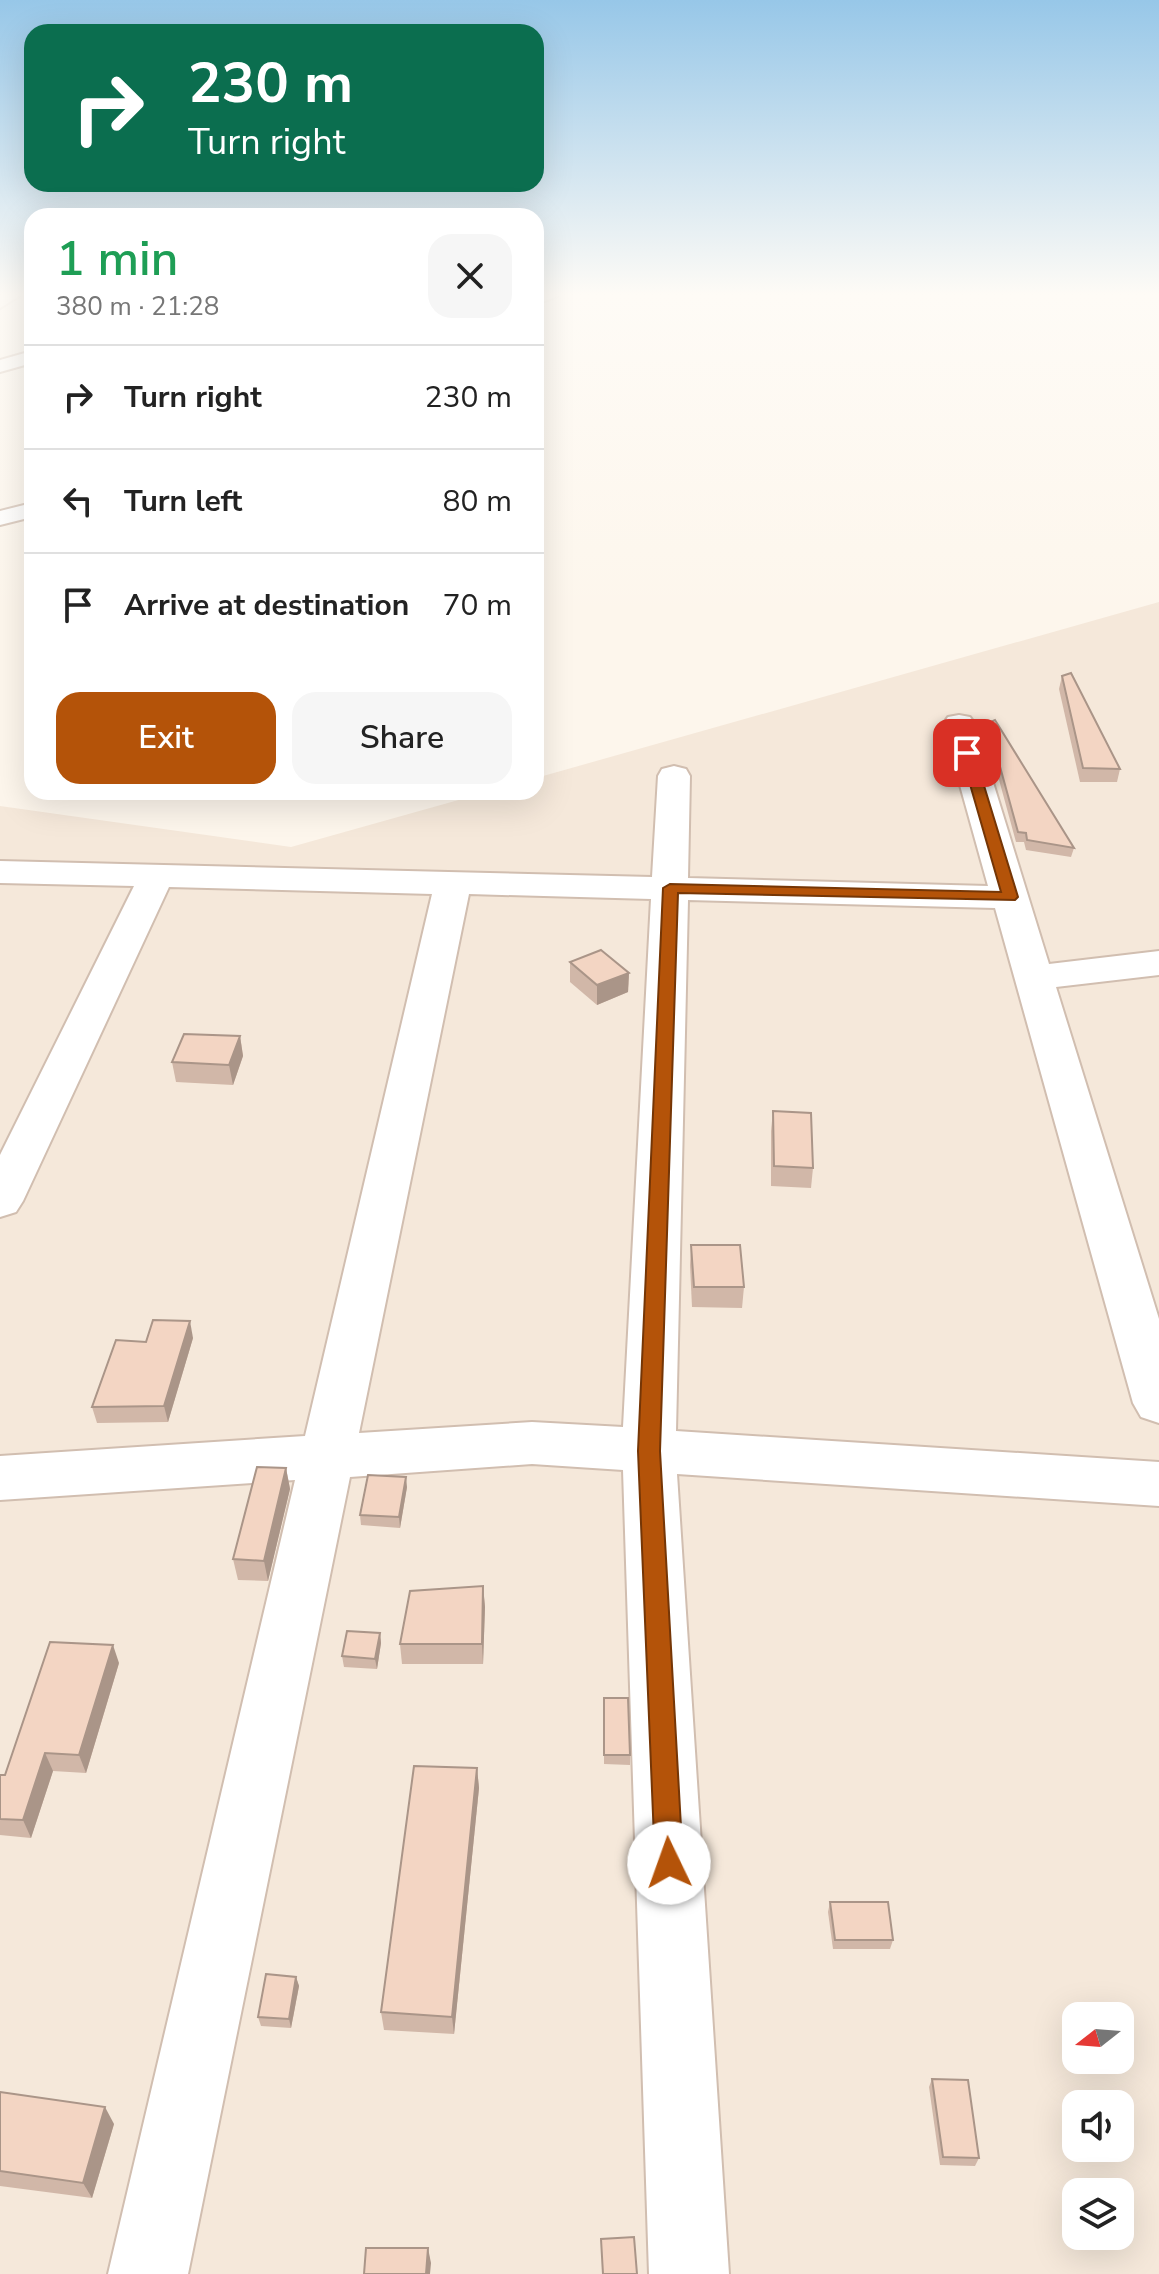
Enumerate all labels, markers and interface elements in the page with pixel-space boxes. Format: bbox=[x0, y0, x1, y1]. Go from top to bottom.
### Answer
text: 230 m bbox=[188, 45, 353, 122]
icon: right bbox=[56, 56, 160, 160]
text: Turn right bbox=[188, 118, 345, 167]
text: 1 min bbox=[56, 226, 178, 292]
button: close bbox=[428, 234, 512, 318]
text: 380 m · 21:28 bbox=[56, 289, 219, 324]
icon: right bbox=[56, 375, 100, 419]
text: Turn right bbox=[124, 377, 262, 418]
text: 230 m bbox=[425, 377, 512, 418]
icon: left bbox=[56, 479, 100, 523]
text: Turn left bbox=[124, 481, 242, 522]
text: 80 m bbox=[443, 481, 512, 522]
icon: arrive bbox=[56, 583, 100, 627]
text: Arrive at destination bbox=[124, 585, 409, 626]
text: 70 m bbox=[443, 585, 512, 626]
button: Exit bbox=[56, 692, 276, 784]
button: Share bbox=[292, 692, 512, 784]
pin bbox=[933, 719, 1001, 787]
icon: arrive bbox=[945, 731, 989, 775]
position arrow bbox=[627, 1821, 711, 1905]
north arrow bbox=[1062, 2002, 1134, 2074]
map controls bbox=[1062, 2002, 1134, 2250]
button: sound bbox=[1062, 2090, 1134, 2162]
button: layers bbox=[1062, 2178, 1134, 2250]

